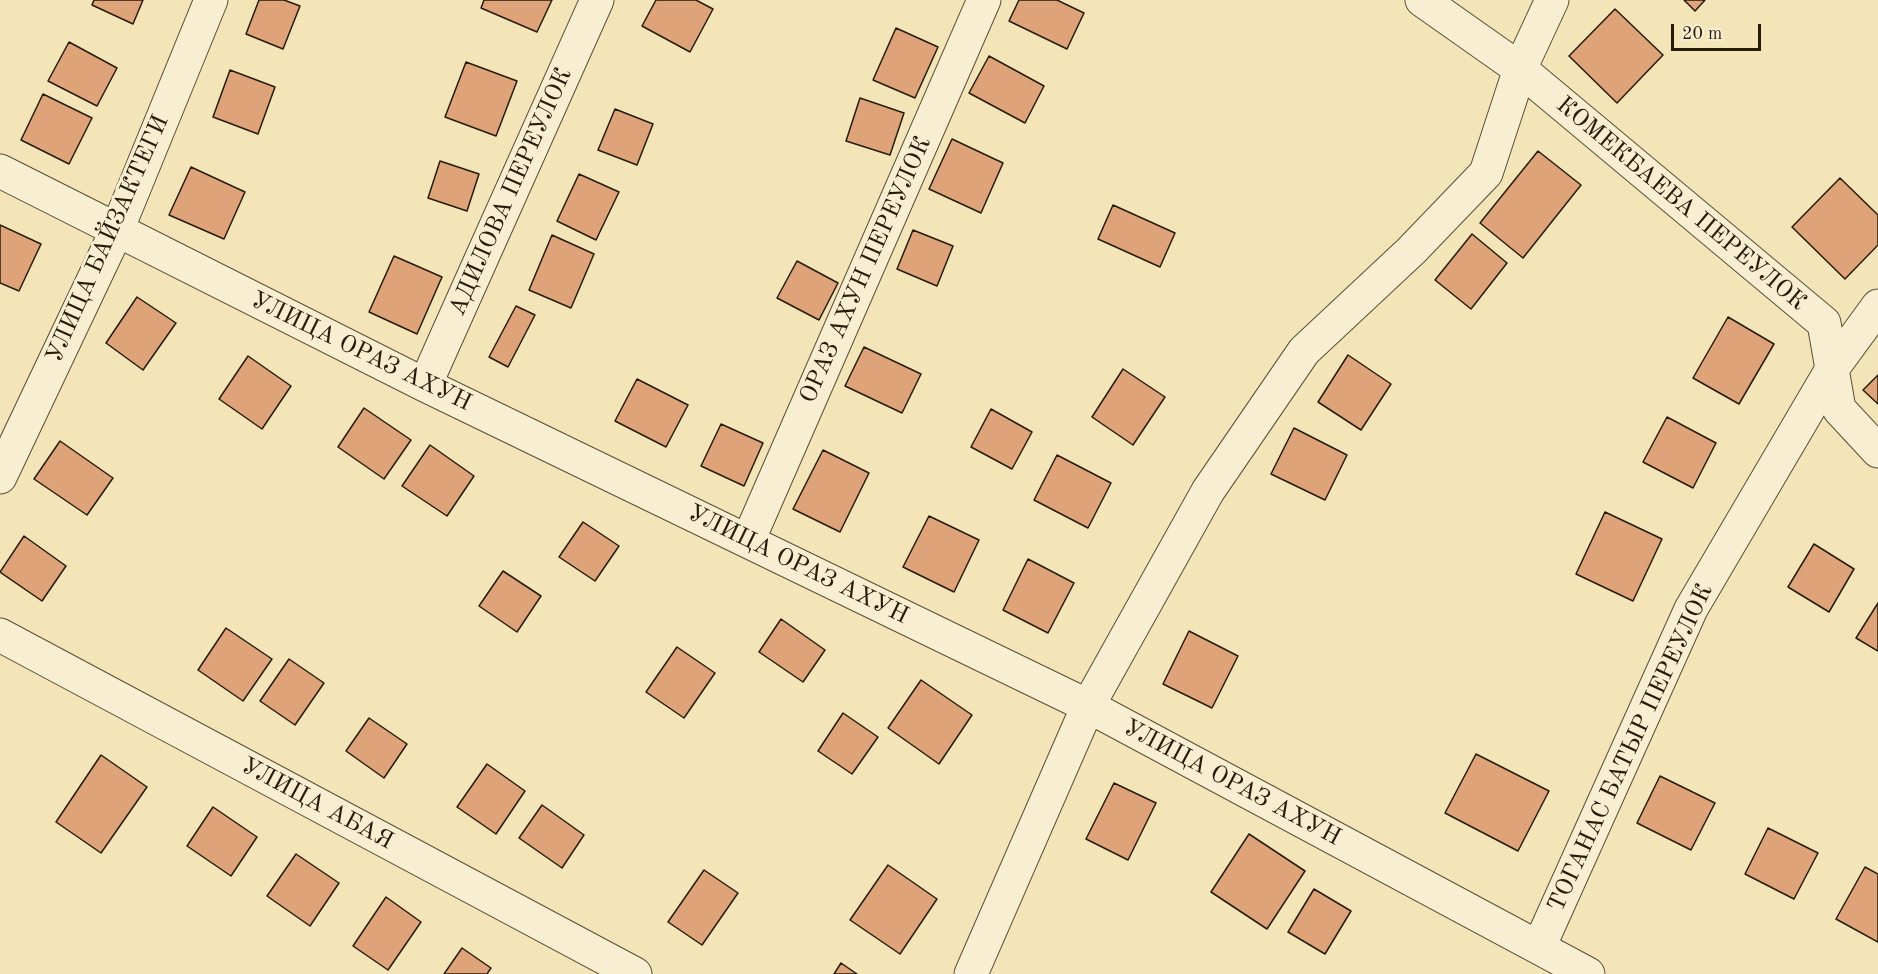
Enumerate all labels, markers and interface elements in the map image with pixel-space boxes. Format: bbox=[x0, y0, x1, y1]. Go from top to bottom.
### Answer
scale bar bbox=[1674, 12, 1764, 50]
text: 20 m bbox=[1682, 25, 1722, 43]
street label: АДИЛОВА ПЕРЕУЛОК bbox=[443, 64, 579, 320]
street label: КОМЕКБАЕВА ПЕРЕУЛОК bbox=[1550, 91, 1812, 317]
street label: УЛИЦА БАЙЗАКТЕГИ bbox=[40, 111, 176, 367]
street label: ОРАЗ АХУН ПЕРЕУЛОК bbox=[794, 132, 938, 408]
street label: УЛИЦА ОРАЗ АХУН bbox=[246, 286, 476, 418]
street label: УЛИЦА ОРАЗ АХУН bbox=[683, 499, 913, 631]
street label: ТОГАНАС БАТЫР ПЕРЕУЛОК bbox=[1542, 579, 1720, 917]
street label: УЛИЦА ОРАЗ АХУН bbox=[1118, 713, 1346, 853]
street label: УЛИЦА АБАЯ bbox=[236, 752, 398, 856]

